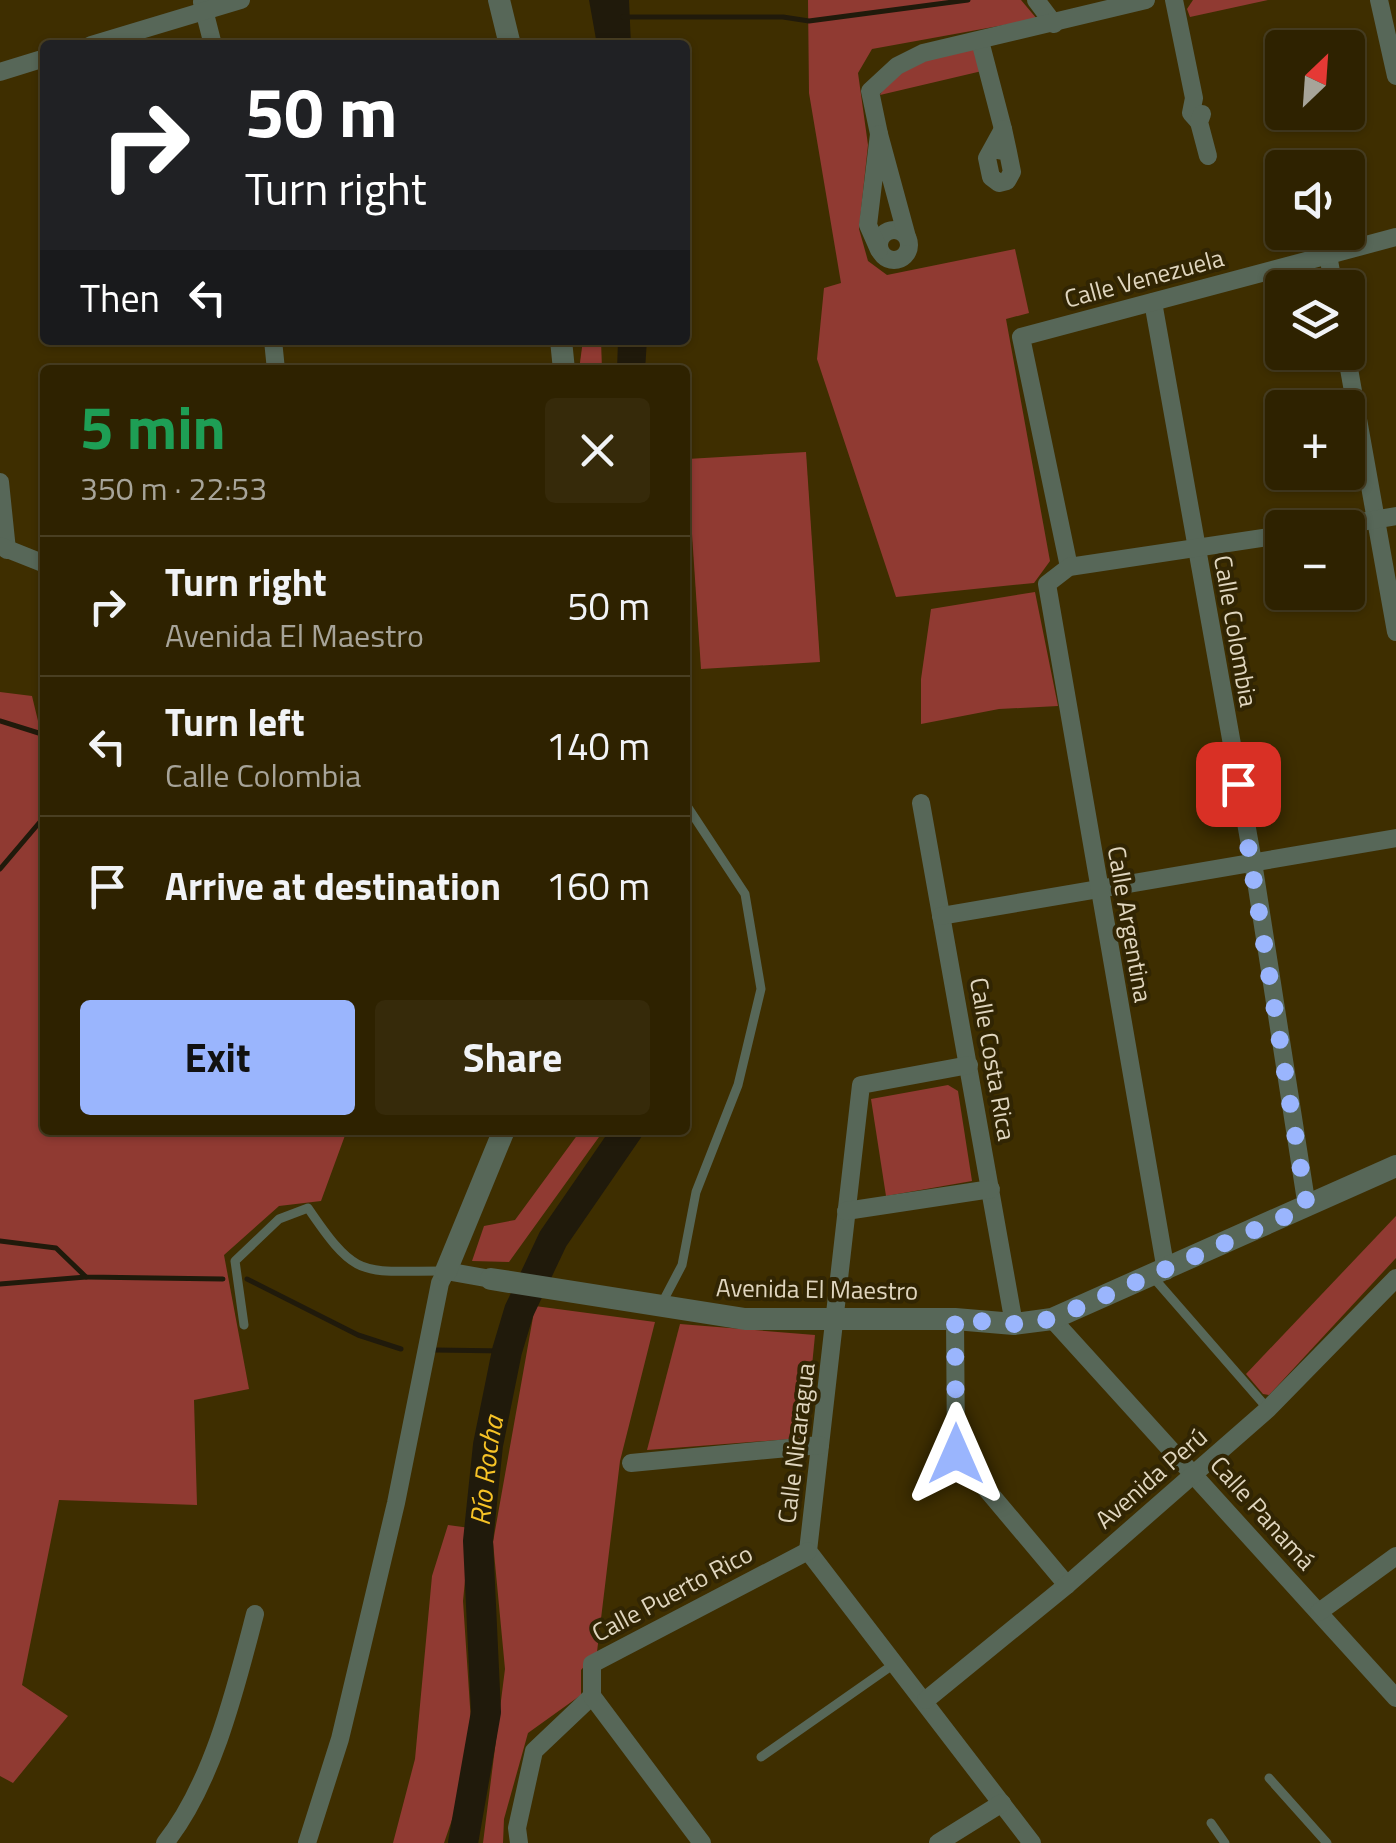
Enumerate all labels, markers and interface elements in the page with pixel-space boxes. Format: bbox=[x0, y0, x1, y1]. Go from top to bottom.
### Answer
north arrow bbox=[1265, 30, 1365, 130]
map controls bbox=[1265, 30, 1365, 610]
text: 50 m bbox=[245, 58, 398, 164]
icon: right bbox=[80, 80, 210, 210]
button: sound bbox=[1265, 150, 1365, 250]
text: Turn right bbox=[245, 154, 427, 222]
street label: Calle Venezuela bbox=[1060, 238, 1228, 318]
text: Then bbox=[80, 269, 160, 327]
icon: left bbox=[180, 270, 235, 325]
button: layers bbox=[1265, 270, 1365, 370]
text: 5 min bbox=[80, 381, 226, 472]
button: + bbox=[1265, 390, 1365, 490]
button: close bbox=[545, 398, 650, 503]
text: 350 m · 22:53 bbox=[80, 464, 267, 512]
button: − bbox=[1265, 510, 1365, 610]
street label: Calle Colombia bbox=[1204, 552, 1268, 710]
text: Turn right bbox=[165, 553, 327, 611]
text: 50 m bbox=[567, 577, 650, 635]
icon: right bbox=[80, 579, 135, 634]
text: Avenida El Maestro bbox=[165, 611, 424, 659]
text: Turn left bbox=[165, 693, 305, 751]
text: 140 m bbox=[546, 717, 650, 775]
icon: left bbox=[80, 719, 135, 774]
pin bbox=[1196, 742, 1281, 827]
text: Calle Colombia bbox=[165, 751, 361, 799]
icon: arrive bbox=[1211, 757, 1266, 812]
street label: Calle Argentina bbox=[1098, 843, 1163, 1006]
text: Arrive at destination bbox=[165, 857, 501, 915]
text: 160 m bbox=[546, 857, 650, 915]
icon: arrive bbox=[80, 859, 135, 914]
street label: Calle Costa Rica bbox=[960, 974, 1026, 1144]
button: Exit bbox=[80, 1000, 355, 1115]
button: Share bbox=[375, 1000, 650, 1115]
street label: Avenida El Maestro bbox=[716, 1268, 918, 1310]
street label: Calle Nicaragua bbox=[767, 1360, 825, 1525]
position arrow bbox=[904, 1402, 1008, 1506]
water label: Río Rocha bbox=[458, 1410, 515, 1528]
street label: Avenida Perú bbox=[1086, 1418, 1216, 1538]
street label: Calle Panamá bbox=[1201, 1447, 1325, 1579]
street label: Calle Puerto Rico bbox=[585, 1535, 759, 1651]

